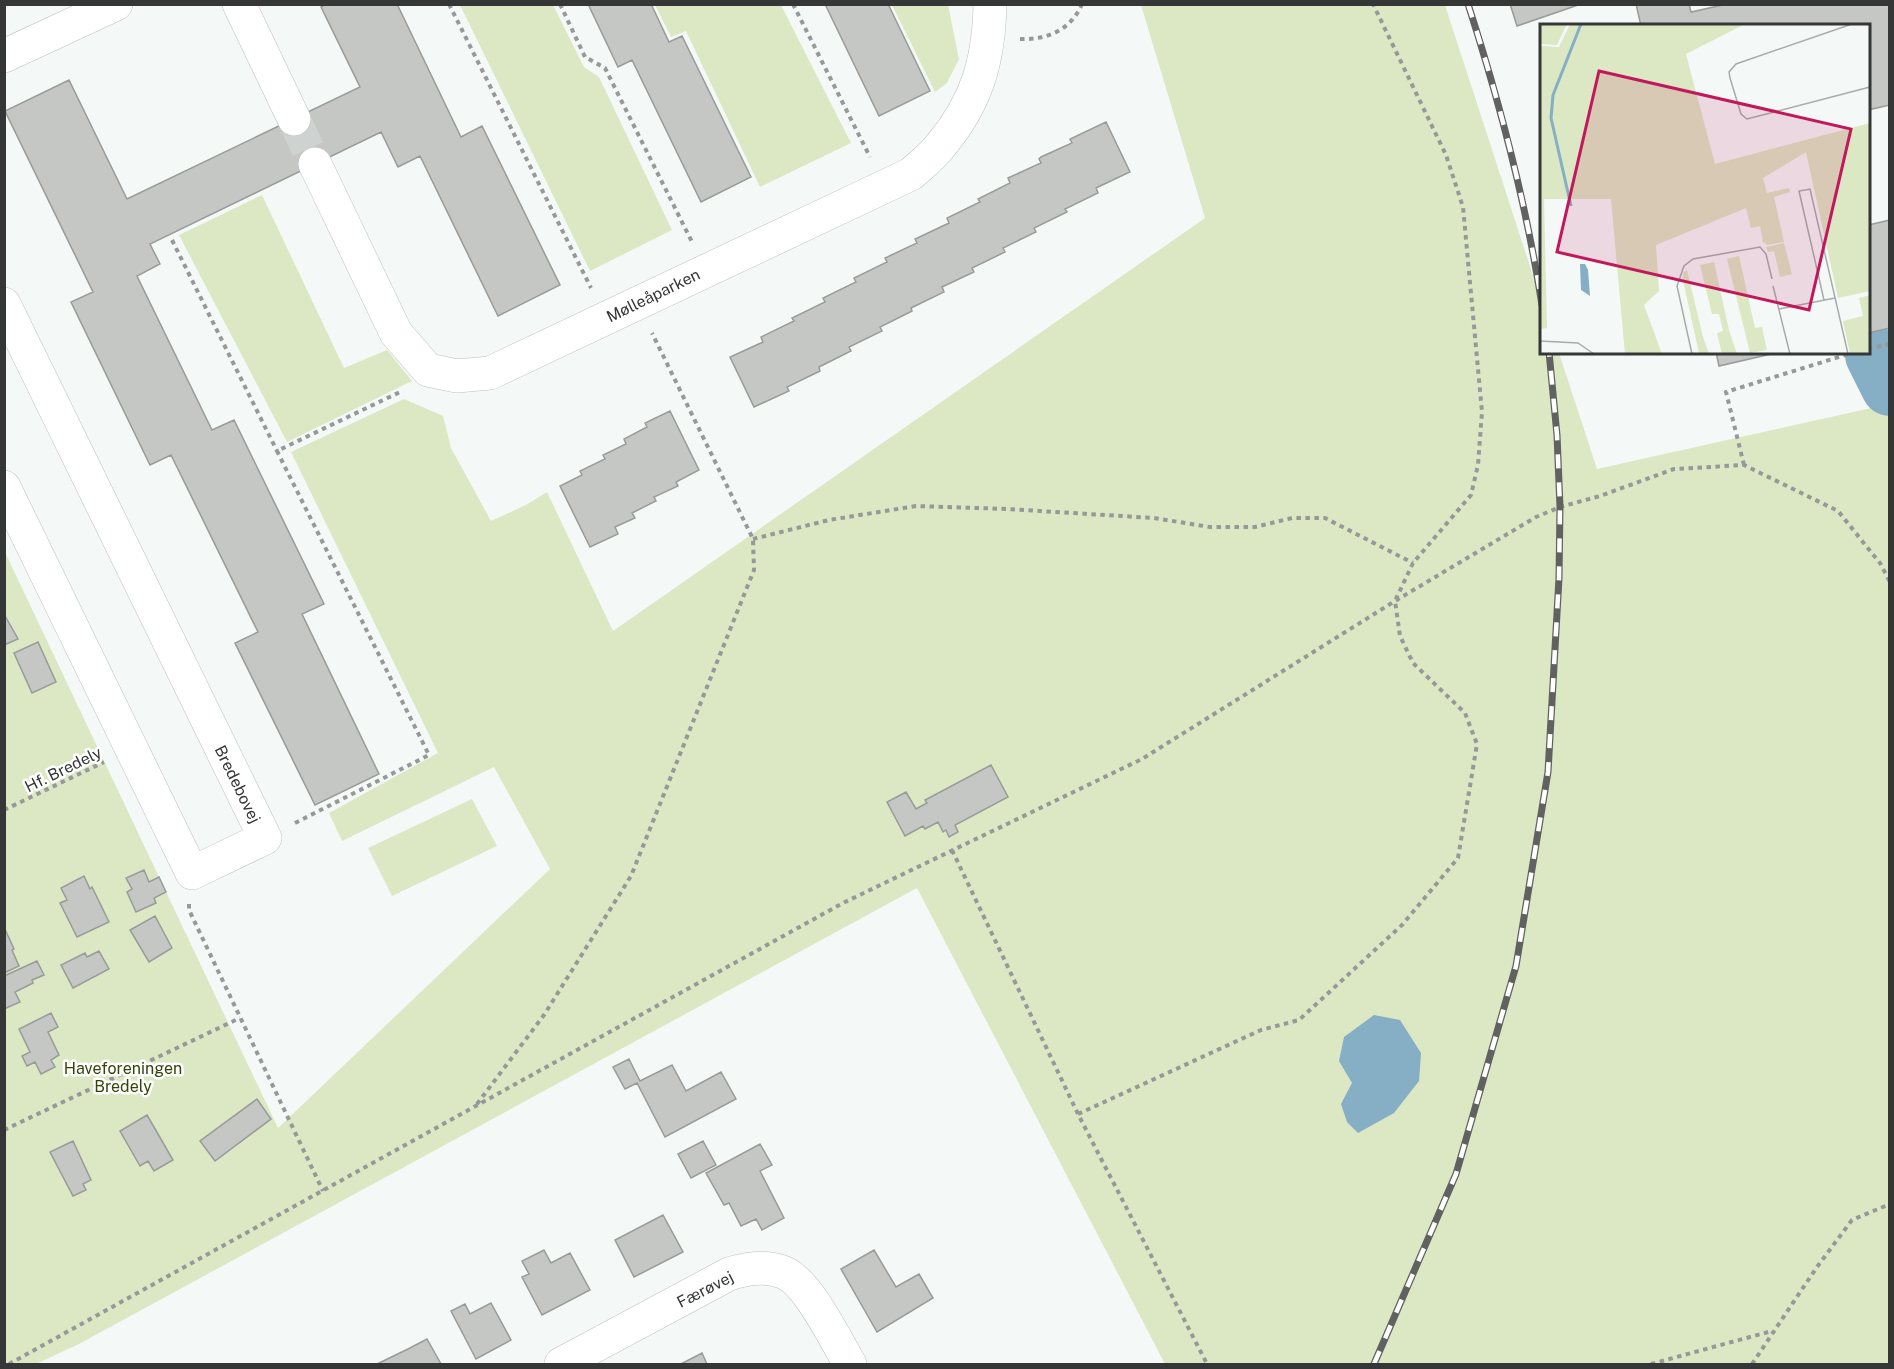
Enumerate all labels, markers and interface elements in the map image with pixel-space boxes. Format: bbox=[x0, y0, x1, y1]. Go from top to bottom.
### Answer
inset map bbox=[1540, 24, 1870, 354]
street label: Mølleåparken bbox=[603, 265, 703, 326]
street label: Hf. Bredely bbox=[22, 742, 105, 796]
street label: Bredebovej bbox=[211, 742, 265, 826]
park label: Haveforeningen Bredely bbox=[64, 1059, 182, 1096]
street label: Færøvej bbox=[674, 1267, 737, 1312]

